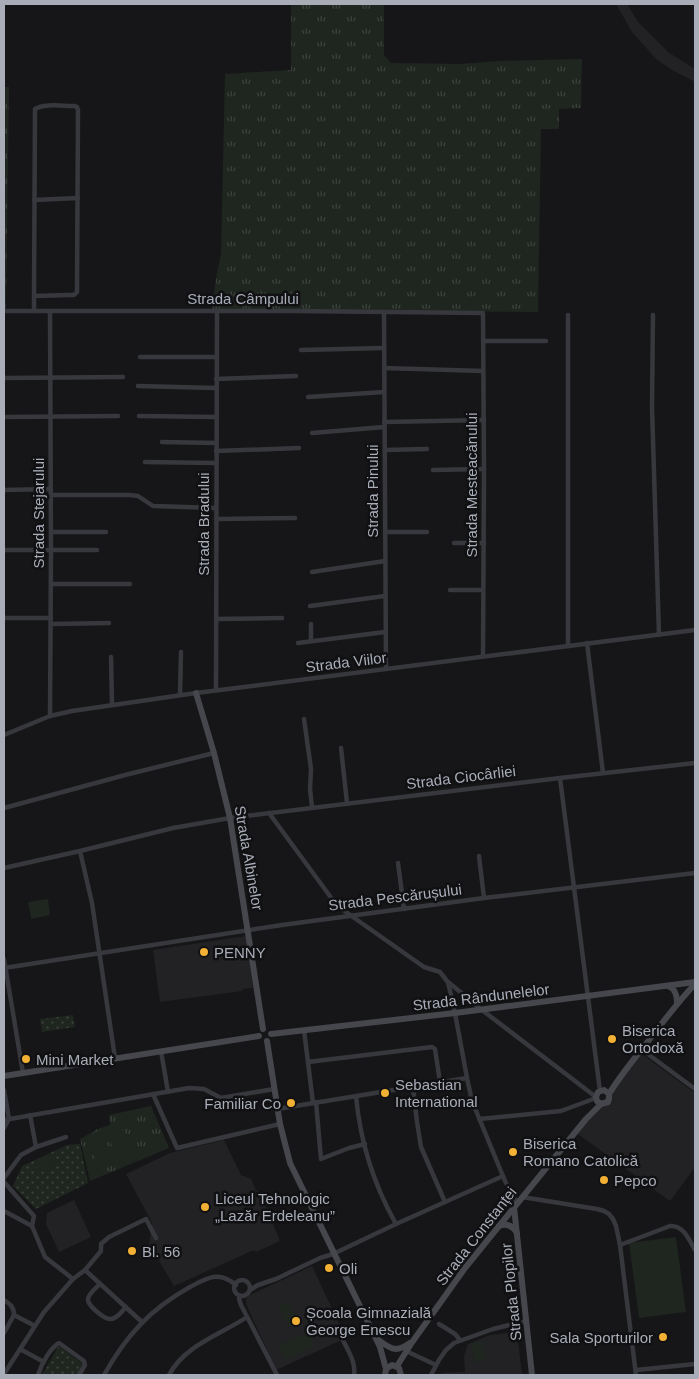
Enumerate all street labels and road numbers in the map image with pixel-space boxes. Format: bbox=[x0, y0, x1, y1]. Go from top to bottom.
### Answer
street label: Strada Câmpului bbox=[187, 290, 299, 307]
street label: Strada Mesteacănului bbox=[463, 412, 480, 558]
street label: Strada Pinului bbox=[364, 444, 381, 538]
street label: Strada Stejarului bbox=[30, 458, 47, 568]
street label: Strada Bradului bbox=[195, 472, 212, 576]
street label: Strada Viilor bbox=[305, 649, 387, 675]
street label: Strada Ciocârliei bbox=[405, 762, 517, 792]
street label: Strada Albinelor bbox=[231, 804, 267, 912]
street label: Strada Pescărușului bbox=[327, 880, 463, 914]
street label: Strada Rândunelelor bbox=[412, 980, 550, 1014]
street label: Strada Constanței bbox=[432, 1183, 520, 1289]
street label: Strada Plopilor bbox=[497, 1242, 525, 1342]

